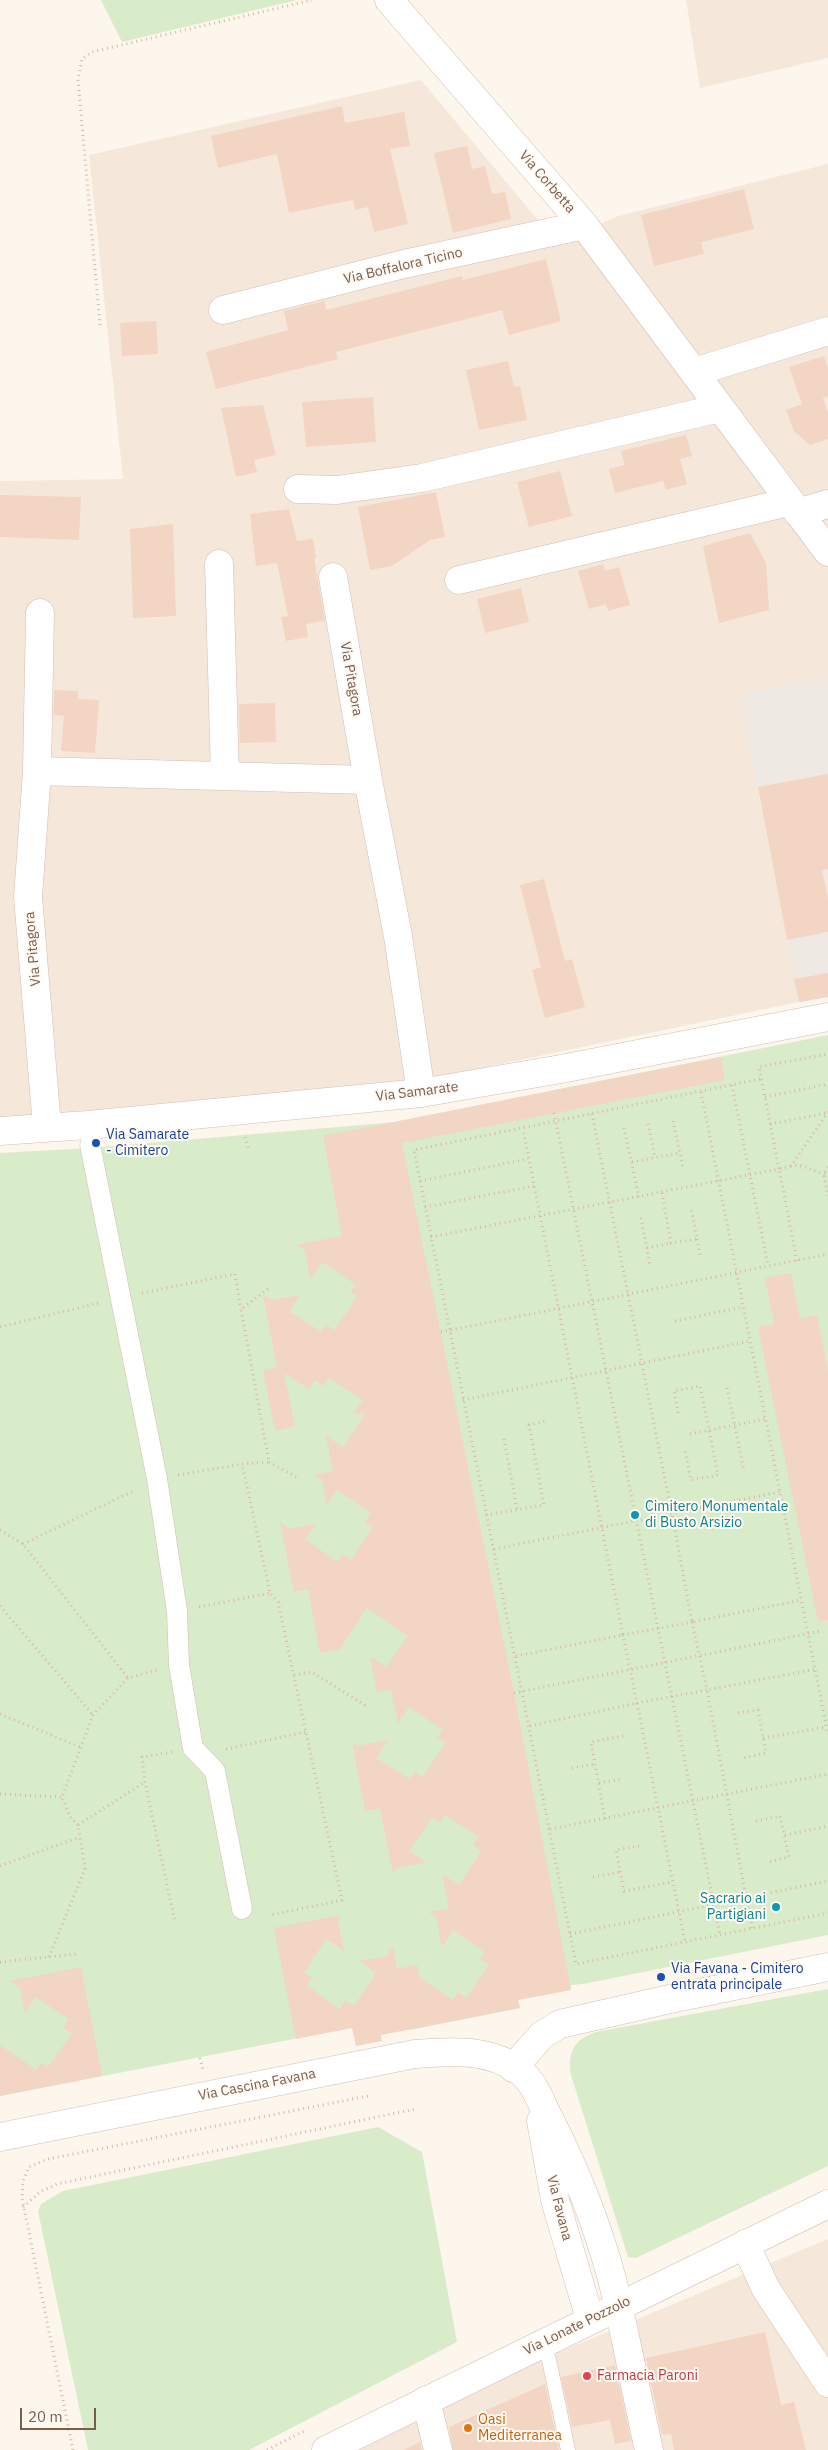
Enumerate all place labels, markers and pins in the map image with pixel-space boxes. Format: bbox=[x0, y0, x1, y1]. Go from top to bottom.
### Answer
place label: Via Samarate - Cimitero bbox=[106, 1127, 189, 1160]
marker: Via Samarate - Cimitero bbox=[90, 1137, 102, 1149]
place label: Cimitero Monumentale di Busto Arsizio bbox=[645, 1499, 789, 1531]
marker: Cimitero Monumentale di Busto Arsizio bbox=[629, 1509, 641, 1521]
place label: Sacrario ai Partigiani bbox=[700, 1891, 766, 1924]
marker: Sacrario ai Partigiani bbox=[770, 1901, 782, 1913]
place label: Via Favana - Cimitero entrata principale bbox=[671, 1961, 804, 1994]
marker: Via Favana - Cimitero entrata principale bbox=[655, 1971, 667, 1983]
place label: Farmacia Paroni bbox=[597, 2368, 698, 2384]
marker: Farmacia Paroni bbox=[581, 2370, 593, 2382]
place label: Oasi Mediterranea bbox=[478, 2412, 562, 2444]
marker: Oasi Mediterranea bbox=[462, 2422, 474, 2434]

